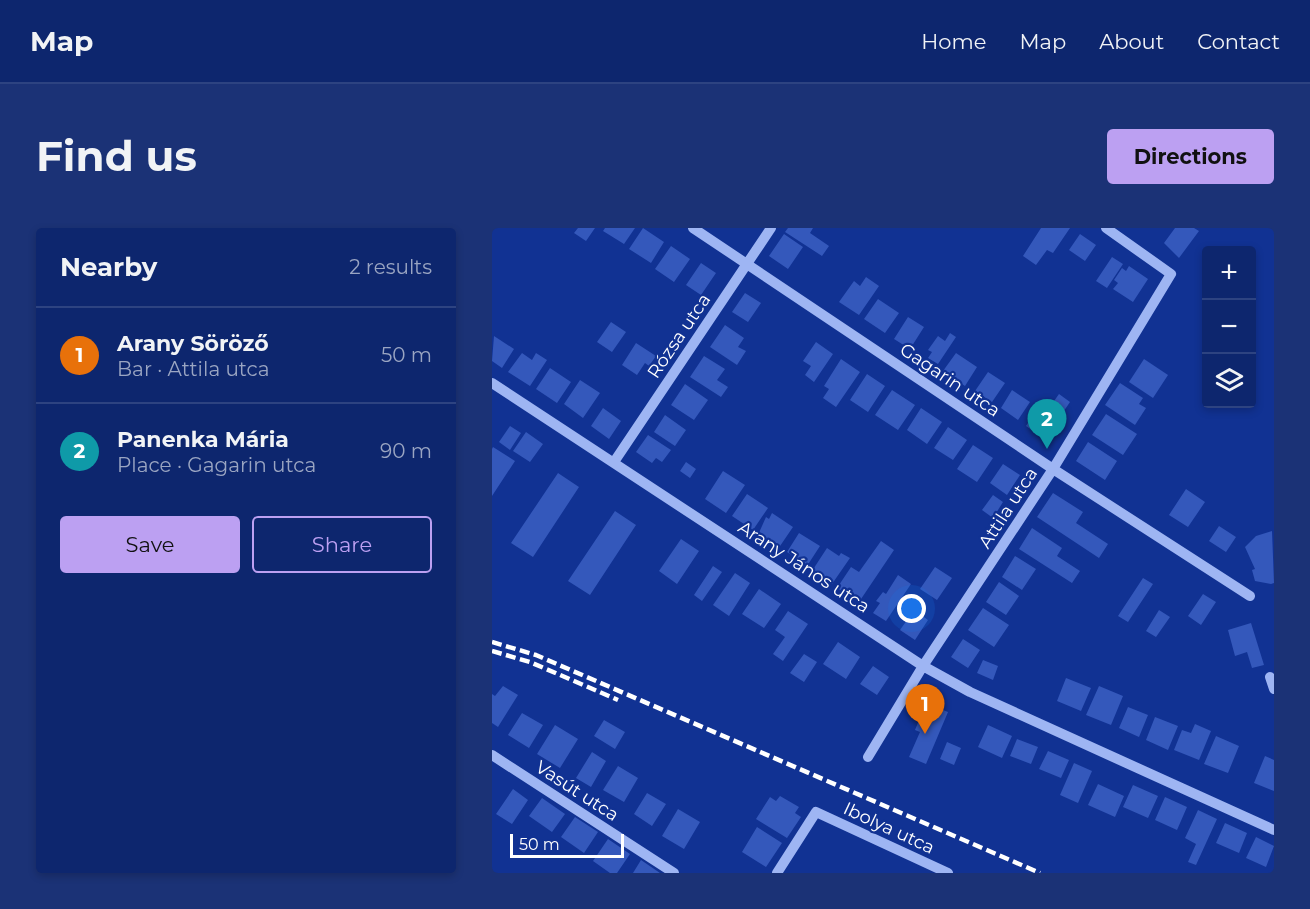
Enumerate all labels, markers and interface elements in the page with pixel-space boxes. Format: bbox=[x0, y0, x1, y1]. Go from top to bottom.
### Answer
text: Map bbox=[30, 24, 93, 58]
text: Home bbox=[921, 29, 986, 54]
text: Map bbox=[1019, 29, 1066, 54]
text: About bbox=[1099, 29, 1164, 54]
text: Contact bbox=[1197, 29, 1280, 54]
button: Directions bbox=[1107, 129, 1274, 184]
text: Find us bbox=[36, 130, 197, 182]
map controls bbox=[1202, 246, 1256, 408]
button: + bbox=[1202, 246, 1256, 300]
text: Nearby bbox=[60, 251, 157, 283]
text: 2 results bbox=[349, 255, 432, 279]
street label: Rózsa utca bbox=[643, 290, 715, 382]
button: − bbox=[1202, 300, 1256, 354]
text: Arany Söröző bbox=[117, 330, 269, 357]
street label: Gagarin utca bbox=[896, 338, 1004, 422]
text: 1 bbox=[76, 343, 83, 367]
text: 50 m bbox=[381, 343, 432, 367]
button: layers bbox=[1202, 354, 1256, 408]
text: Bar · Attila utca bbox=[117, 357, 270, 381]
pin: 2 bbox=[1028, 400, 1066, 449]
text: Panenka Mária bbox=[117, 426, 289, 453]
text: 2 bbox=[74, 439, 85, 463]
text: 90 m bbox=[380, 439, 432, 463]
text: Place · Gagarin utca bbox=[117, 453, 316, 477]
street label: Attila utca bbox=[974, 463, 1042, 553]
button: Save bbox=[60, 516, 240, 573]
button: Share bbox=[252, 516, 432, 573]
street label: Arany János utca bbox=[734, 516, 874, 618]
your location bbox=[897, 594, 926, 623]
pin: 1 bbox=[906, 684, 944, 734]
street label: Vasút utca bbox=[531, 756, 623, 826]
street label: Ibolya utca bbox=[840, 797, 938, 859]
scale bar bbox=[510, 831, 624, 858]
text: 50 m bbox=[519, 835, 560, 854]

